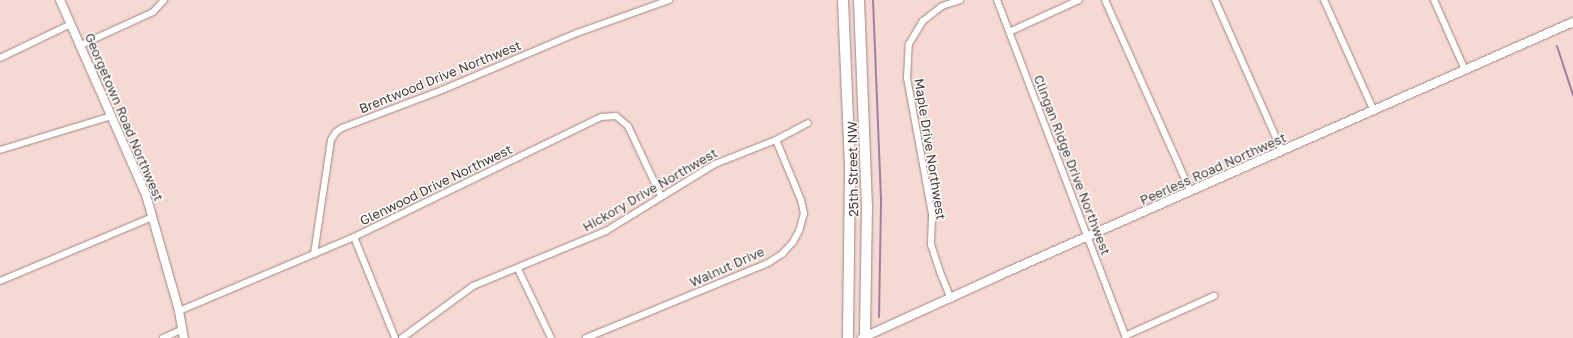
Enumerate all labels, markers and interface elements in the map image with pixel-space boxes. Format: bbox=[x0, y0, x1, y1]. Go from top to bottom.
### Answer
street label: Georgetown Road Northwest bbox=[81, 31, 167, 203]
street label: Brentwood Drive Northwest bbox=[357, 37, 523, 117]
street label: Clingan Ridge Drive Northwest bbox=[1030, 73, 1114, 257]
street label: Maple Drive Northwest bbox=[911, 77, 949, 221]
street label: 25th Street NW bbox=[844, 121, 862, 217]
street label: Peerless Road Northwest bbox=[1138, 130, 1288, 208]
street label: Glenwood Drive Northwest bbox=[357, 141, 515, 229]
street label: Hickory Drive Northwest bbox=[580, 145, 720, 235]
street label: Walnut Drive bbox=[687, 244, 767, 290]

